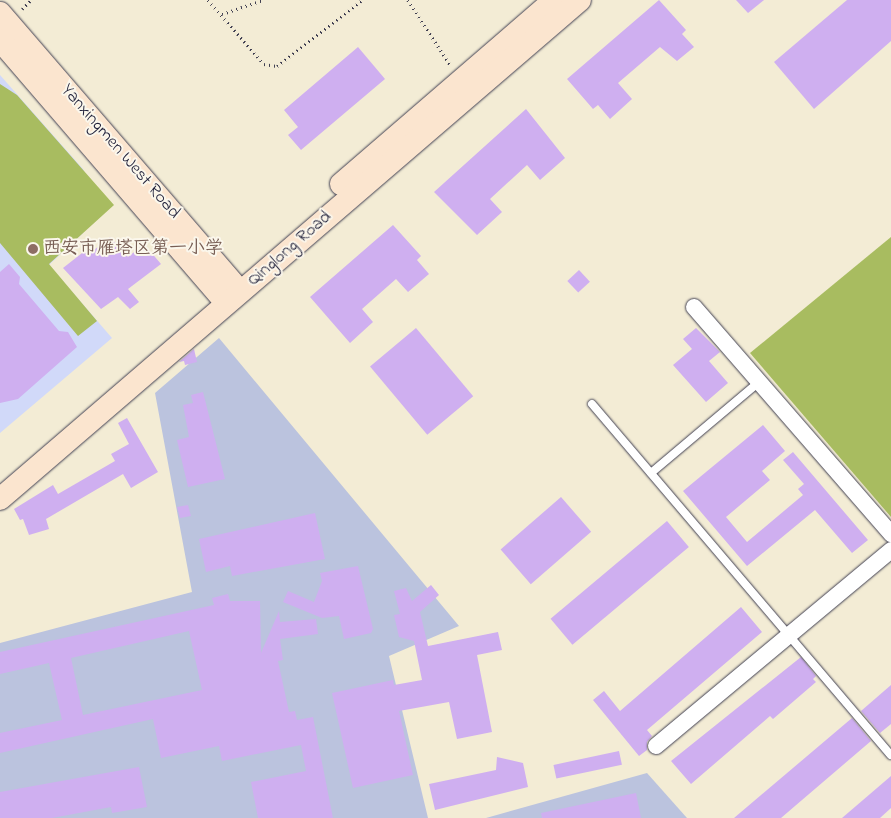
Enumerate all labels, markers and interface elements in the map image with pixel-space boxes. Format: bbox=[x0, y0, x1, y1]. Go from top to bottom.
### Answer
street label: Yanxingmen West Road bbox=[56, 80, 184, 224]
street label: Qinglong Road bbox=[244, 207, 336, 291]
place label: 西安市雁塔区第一小学 bbox=[43, 238, 223, 260]
marker: 西安市雁塔区第一小学 bbox=[27, 243, 39, 255]

